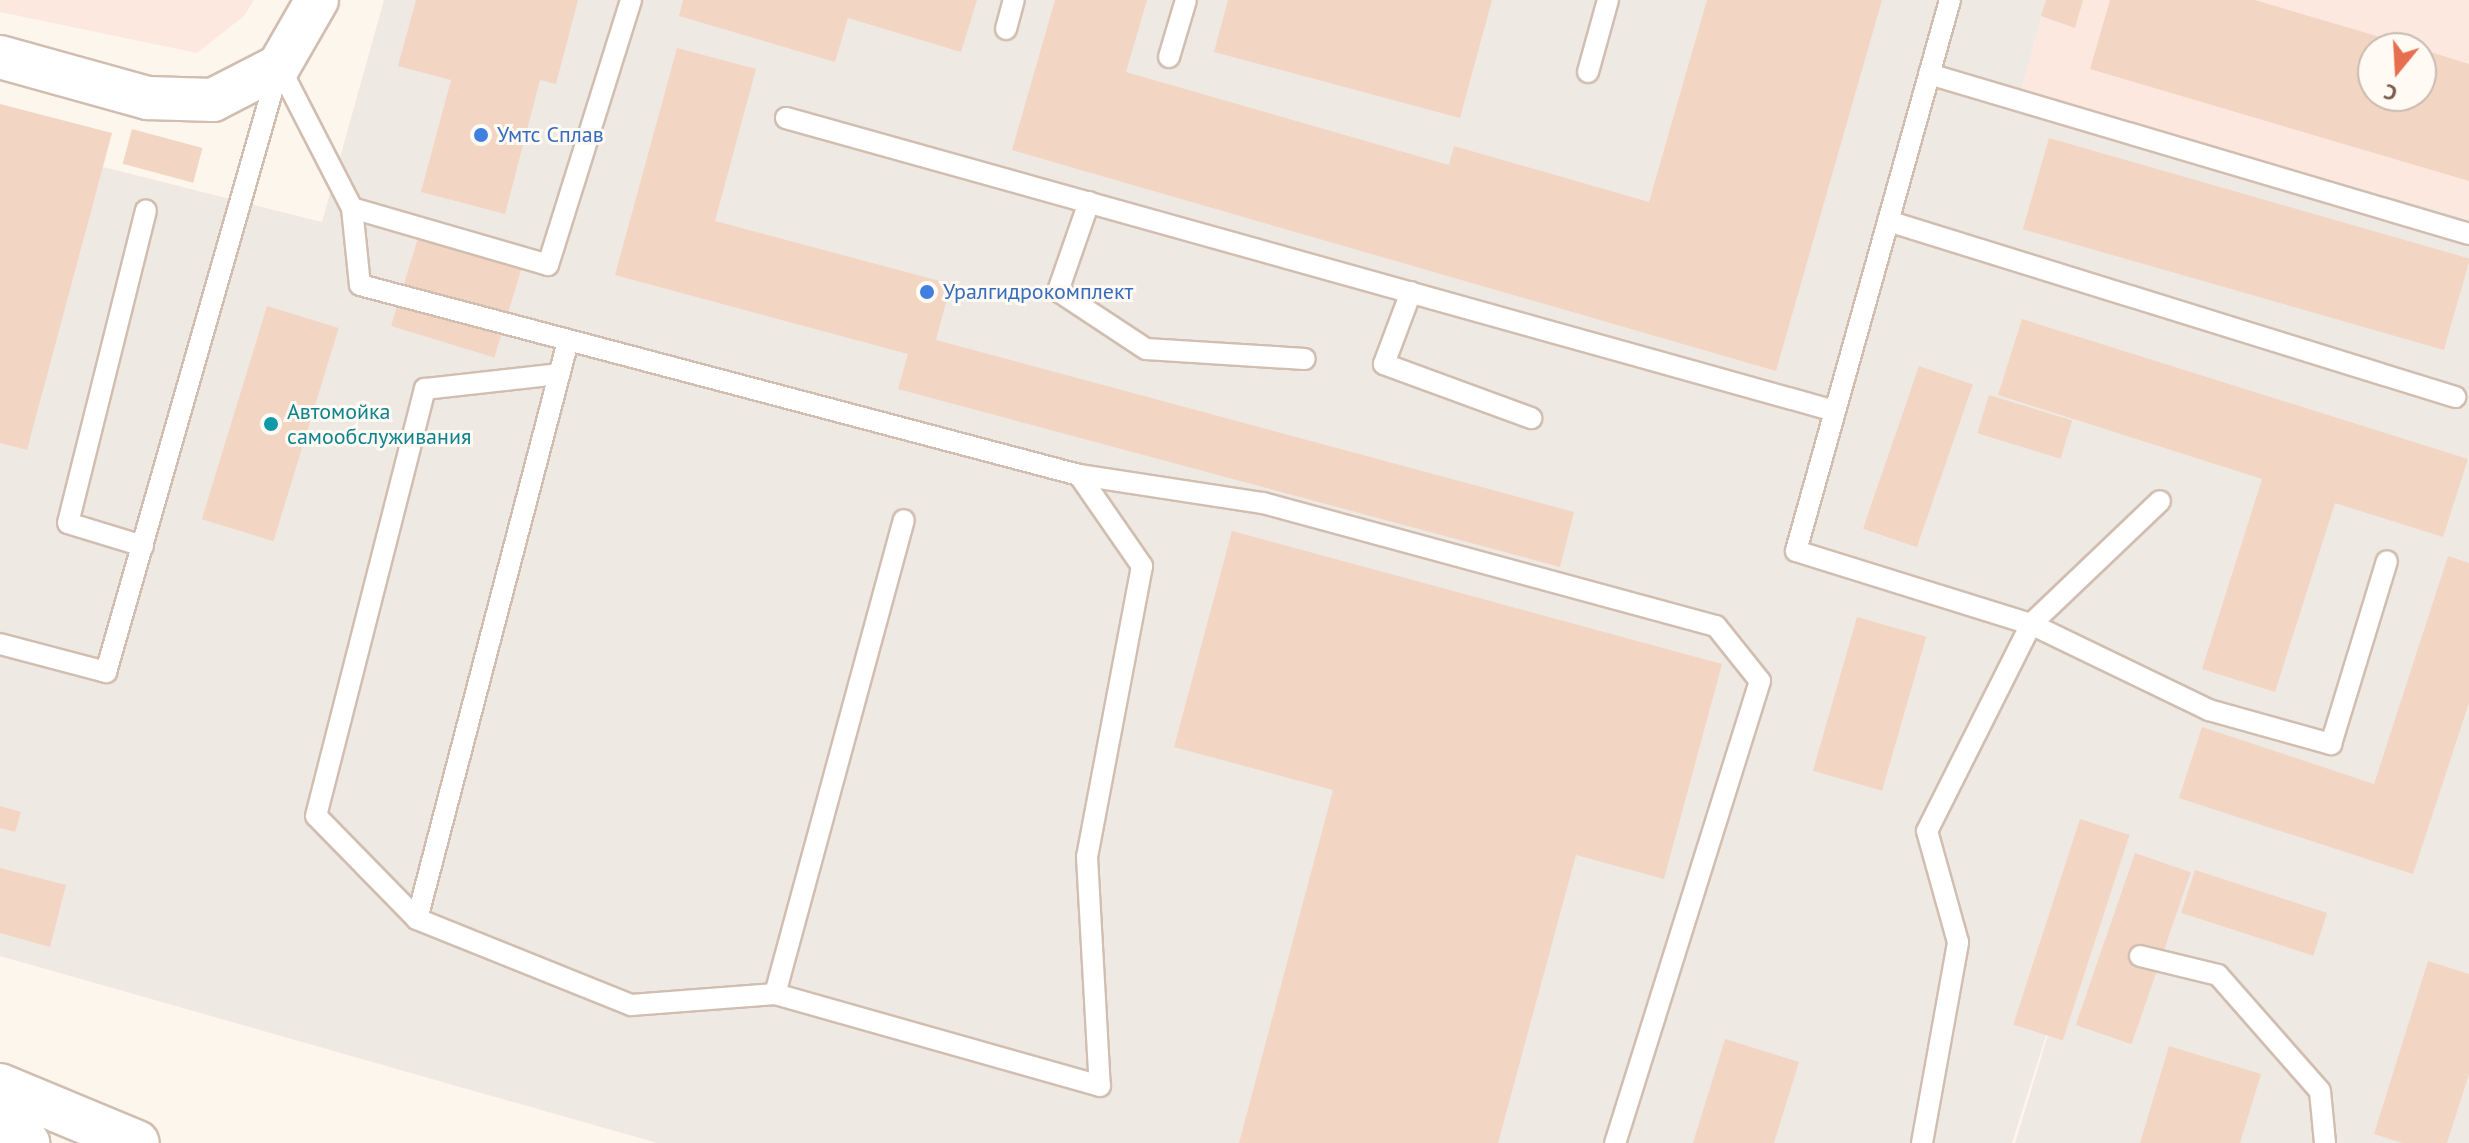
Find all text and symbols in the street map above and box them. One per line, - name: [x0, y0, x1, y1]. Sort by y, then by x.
- north arrow: [2357, 32, 2437, 112]
- text: С: [2380, 78, 2400, 108]
- place label: Умтс Сплав: [497, 122, 604, 148]
- marker: Умтс Сплав: [472, 126, 490, 144]
- place label: Уралгидрокомплект: [943, 279, 1133, 305]
- marker: Уралгидрокомплект: [918, 283, 936, 301]
- place label: Автомойка самообслуживания: [287, 398, 471, 450]
- marker: Автомойка самообслуживания: [262, 415, 280, 433]

